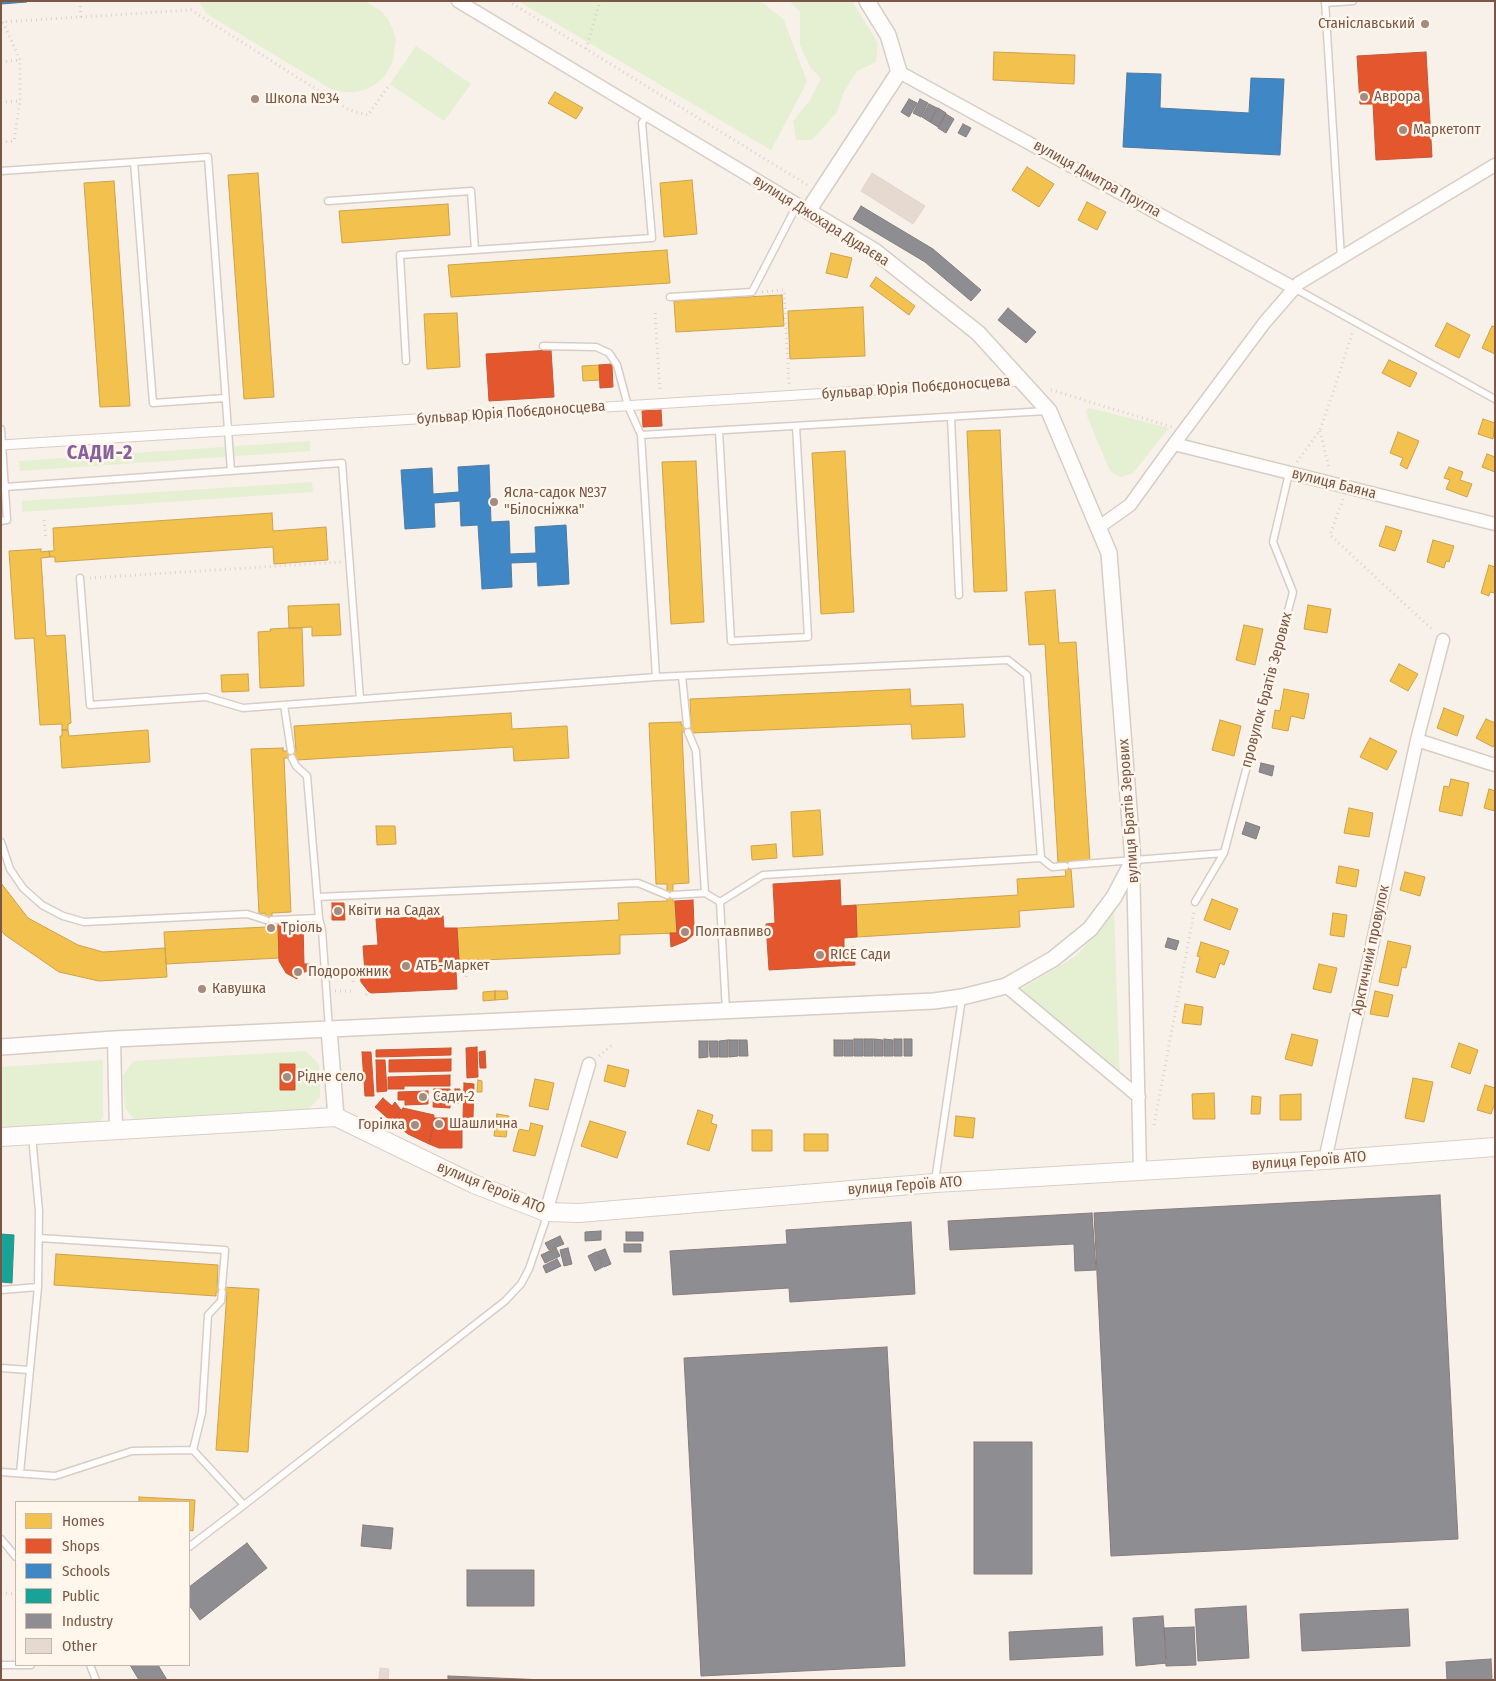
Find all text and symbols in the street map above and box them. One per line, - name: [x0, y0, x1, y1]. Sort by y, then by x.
- place label: Станіславський: [1318, 15, 1415, 33]
- marker: Станіславський: [1419, 18, 1431, 30]
- place label: Аврора: [1374, 88, 1420, 106]
- place label: Школа №34: [265, 90, 340, 108]
- marker: Аврора: [1358, 91, 1370, 103]
- marker: Школа №34: [249, 93, 261, 105]
- place label: Маркетопт: [1413, 121, 1481, 139]
- marker: Маркетопт: [1397, 124, 1409, 136]
- street label: вулиця Дмитра Пругла: [1030, 137, 1164, 221]
- street label: вулиця Джохара Дудаєва: [749, 172, 893, 270]
- street label: бульвар Юрія Побєдоносцева: [821, 372, 1011, 404]
- street label: бульвар Юрія Побєдоносцева: [416, 397, 606, 429]
- district label: САДИ-2: [66, 441, 134, 465]
- street label: вулиця Баяна: [1290, 465, 1378, 503]
- place label: Ясла-садок №37 "Білосніжка": [504, 484, 607, 519]
- marker: Ясла-садок №37 "Білосніжка": [488, 496, 500, 508]
- street label: провулок Братів Зерових: [1238, 610, 1296, 770]
- street label: вулиця Братів Зерових: [1115, 738, 1143, 884]
- street label: Арктичний провулок: [1348, 883, 1394, 1017]
- place label: Квіти на Садах: [348, 902, 440, 920]
- marker: Квіти на Садах: [332, 905, 344, 917]
- place label: Тріоль: [281, 919, 322, 937]
- marker: Тріоль: [265, 922, 277, 934]
- place label: Полтавпиво: [695, 923, 771, 941]
- marker: Полтавпиво: [679, 926, 691, 938]
- place label: RICE Сади: [830, 946, 891, 964]
- marker: RICE Сади: [814, 949, 826, 961]
- place label: АТБ-Маркет: [416, 957, 490, 975]
- marker: АТБ-Маркет: [400, 960, 412, 972]
- place label: Подорожник: [308, 963, 389, 981]
- marker: Подорожник: [292, 966, 304, 978]
- place label: Кавушка: [212, 980, 266, 998]
- marker: Кавушка: [196, 983, 208, 995]
- place label: Рідне село: [297, 1068, 364, 1086]
- marker: Рідне село: [281, 1071, 293, 1083]
- place label: Сади-2: [433, 1088, 475, 1106]
- marker: Сади-2: [417, 1091, 429, 1103]
- place label: Шашлична: [449, 1115, 518, 1133]
- place label: Горілка: [358, 1116, 405, 1134]
- marker: Шашлична: [433, 1118, 445, 1130]
- marker: Горілка: [409, 1119, 421, 1131]
- street label: вулиця Героїв АТО: [1251, 1148, 1367, 1174]
- street label: вулиця Героїв АТО: [434, 1158, 548, 1218]
- street label: вулиця Героїв АТО: [847, 1173, 963, 1199]
- legend: [15, 1501, 190, 1666]
- text: Homes: [62, 1512, 104, 1530]
- text: Shops: [62, 1537, 100, 1555]
- text: Schools: [62, 1562, 110, 1580]
- text: Public: [62, 1587, 99, 1605]
- text: Industry: [62, 1612, 113, 1630]
- text: Other: [62, 1637, 97, 1655]

